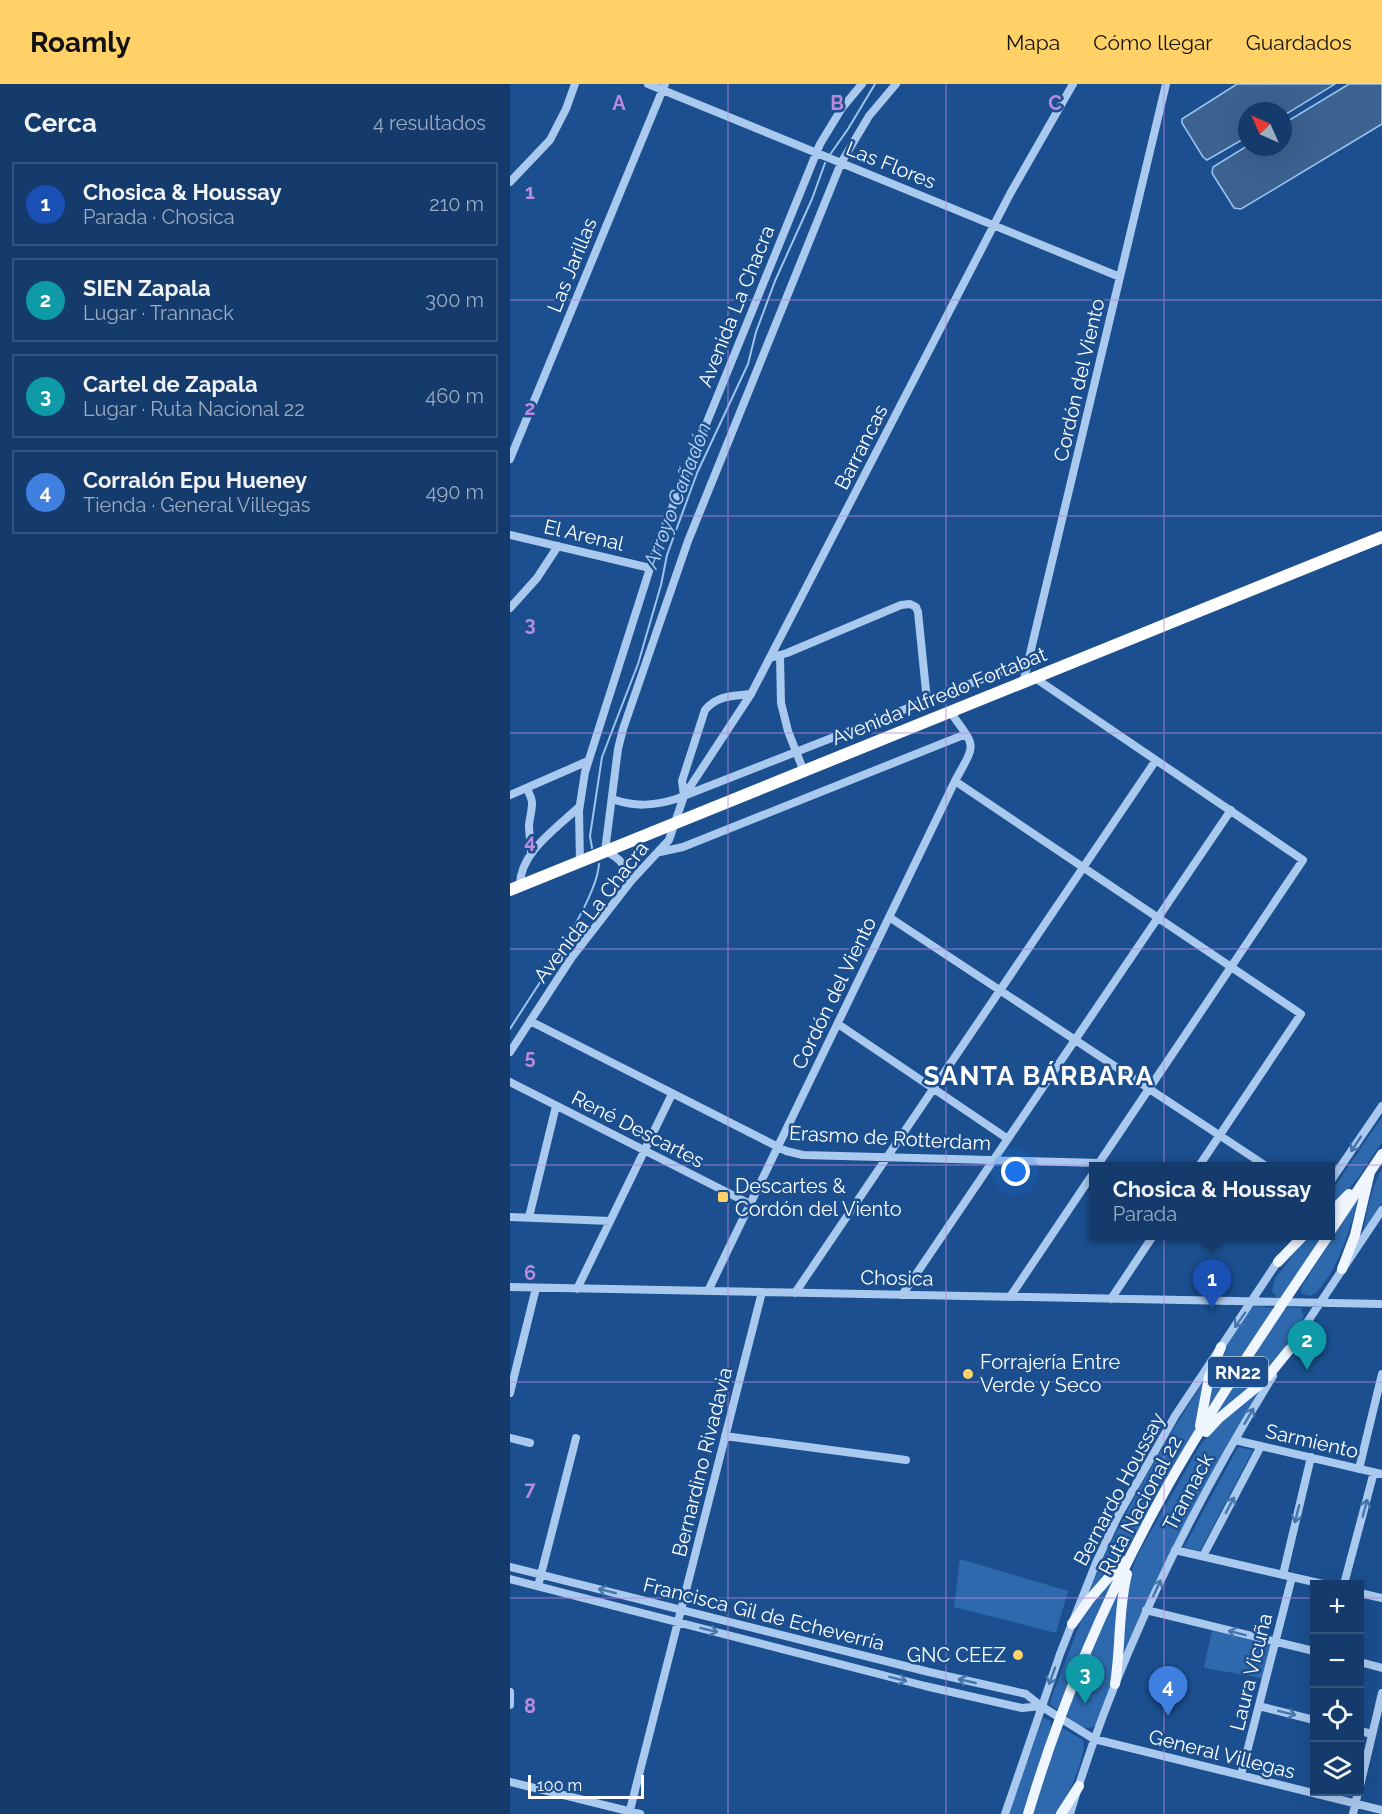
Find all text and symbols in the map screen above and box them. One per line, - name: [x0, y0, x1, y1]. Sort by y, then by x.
- text: Roamly: [30, 26, 131, 59]
- text: Mapa: [1006, 30, 1060, 55]
- text: Cómo llegar: [1093, 30, 1213, 55]
- text: Guardados: [1246, 30, 1352, 55]
- text: A: [612, 91, 626, 115]
- text: B: [830, 91, 844, 115]
- text: C: [1048, 91, 1062, 115]
- north arrow: [1238, 102, 1292, 156]
- text: Cerca: [24, 108, 97, 138]
- text: 4 resultados: [373, 111, 486, 135]
- street label: Las Flores: [843, 136, 939, 194]
- text: Chosica & Houssay: [83, 179, 282, 205]
- text: 1: [525, 180, 535, 204]
- text: 1: [41, 192, 50, 216]
- text: 210 m: [429, 192, 484, 216]
- text: Parada · Chosica: [83, 205, 235, 229]
- street label: Las Jarillas: [542, 214, 602, 316]
- street label: Avenida La Chacra: [693, 222, 779, 390]
- text: SIEN Zapala: [83, 275, 211, 301]
- text: 2: [40, 288, 51, 312]
- text: 300 m: [425, 288, 484, 312]
- street label: Cordón del Viento: [1049, 296, 1109, 464]
- text: Lugar · Trannack: [83, 301, 234, 325]
- text: Cartel de Zapala: [83, 371, 258, 397]
- text: 3: [40, 384, 51, 408]
- text: 460 m: [425, 384, 484, 408]
- text: 2: [524, 396, 536, 420]
- text: Lugar · Ruta Nacional 22: [83, 397, 305, 421]
- street label: Barrancas: [829, 400, 893, 494]
- water label: Arroyo Cañadón: [637, 419, 716, 572]
- text: Corralón Epu Hueney: [83, 467, 307, 493]
- text: 4: [40, 480, 51, 504]
- text: 490 m: [426, 480, 484, 504]
- text: Tienda · General Villegas: [83, 493, 310, 517]
- street label: El Arenal: [542, 514, 627, 556]
- text: 3: [524, 612, 536, 636]
- street label: Avenida Alfredo Fortabat: [828, 642, 1050, 750]
- text: 4: [524, 829, 536, 853]
- street label: Avenida La Chacra: [529, 837, 653, 987]
- street label: Cordón del Viento: [787, 913, 881, 1073]
- text: 5: [524, 1045, 536, 1069]
- district label: SANTA BÁRBARA: [923, 1061, 1155, 1091]
- street label: René Descartes: [568, 1085, 708, 1173]
- street label: Erasmo de Rotterdam: [788, 1121, 992, 1155]
- one-way arrow: [1350, 1136, 1362, 1152]
- your location: [1001, 1157, 1030, 1186]
- popup: [1089, 1162, 1335, 1240]
- place label: Descartes & Cordón del Viento: [735, 1174, 902, 1221]
- text: Chosica & Houssay: [1113, 1176, 1311, 1202]
- marker: Descartes & Cordón del Viento: [716, 1190, 730, 1204]
- text: Parada: [1113, 1202, 1177, 1226]
- pin: 1: [1192, 1260, 1232, 1309]
- text: 6: [524, 1261, 536, 1285]
- street label: Chosica: [860, 1265, 934, 1291]
- one-way arrow: [1234, 1311, 1246, 1327]
- pin: 2: [1288, 1320, 1326, 1370]
- place label: Forrajería Entre Verde y Seco: [980, 1350, 1121, 1397]
- road number: RN22: [1208, 1357, 1268, 1387]
- street label: Bernardino Rivadavia: [667, 1365, 737, 1559]
- marker: Forrajería Entre Verde y Seco: [961, 1367, 975, 1381]
- street label: Bernardo Houssay: [1069, 1408, 1170, 1570]
- one-way arrow: [1243, 1408, 1255, 1425]
- street label: Sarmiento: [1263, 1419, 1361, 1463]
- street label: Ruta Nacional 22: [1093, 1431, 1187, 1579]
- street label: Trannack: [1158, 1449, 1219, 1535]
- text: 7: [524, 1477, 536, 1501]
- one-way arrow: [1225, 1496, 1236, 1514]
- one-way arrow: [1359, 1499, 1371, 1518]
- one-way arrow: [1291, 1504, 1303, 1523]
- street label: Francisca Gil de Echeverría: [641, 1572, 887, 1656]
- one-way arrow: [1151, 1580, 1163, 1598]
- map controls: [1310, 1580, 1364, 1796]
- button: +: [1310, 1580, 1364, 1634]
- one-way arrow: [598, 1585, 617, 1597]
- street label: Laura Vicuña: [1225, 1611, 1277, 1733]
- one-way arrow: [699, 1625, 718, 1637]
- one-way arrow: [1228, 1626, 1247, 1638]
- button: −: [1310, 1634, 1364, 1688]
- place label: GNC CEEZ: [907, 1643, 1006, 1667]
- marker: GNC CEEZ: [1011, 1648, 1025, 1662]
- pin: 3: [1066, 1654, 1104, 1704]
- pin: 4: [1148, 1666, 1188, 1716]
- one-way arrow: [1045, 1667, 1056, 1685]
- one-way arrow: [888, 1673, 907, 1685]
- one-way arrow: [958, 1675, 978, 1686]
- button: locate: [1310, 1688, 1364, 1742]
- text: 8: [524, 1694, 536, 1718]
- one-way arrow: [1277, 1708, 1296, 1720]
- street label: General Villegas: [1146, 1724, 1298, 1784]
- button: layers: [1310, 1742, 1364, 1796]
- scale bar: [528, 1772, 644, 1800]
- text: 100 m: [537, 1776, 582, 1795]

